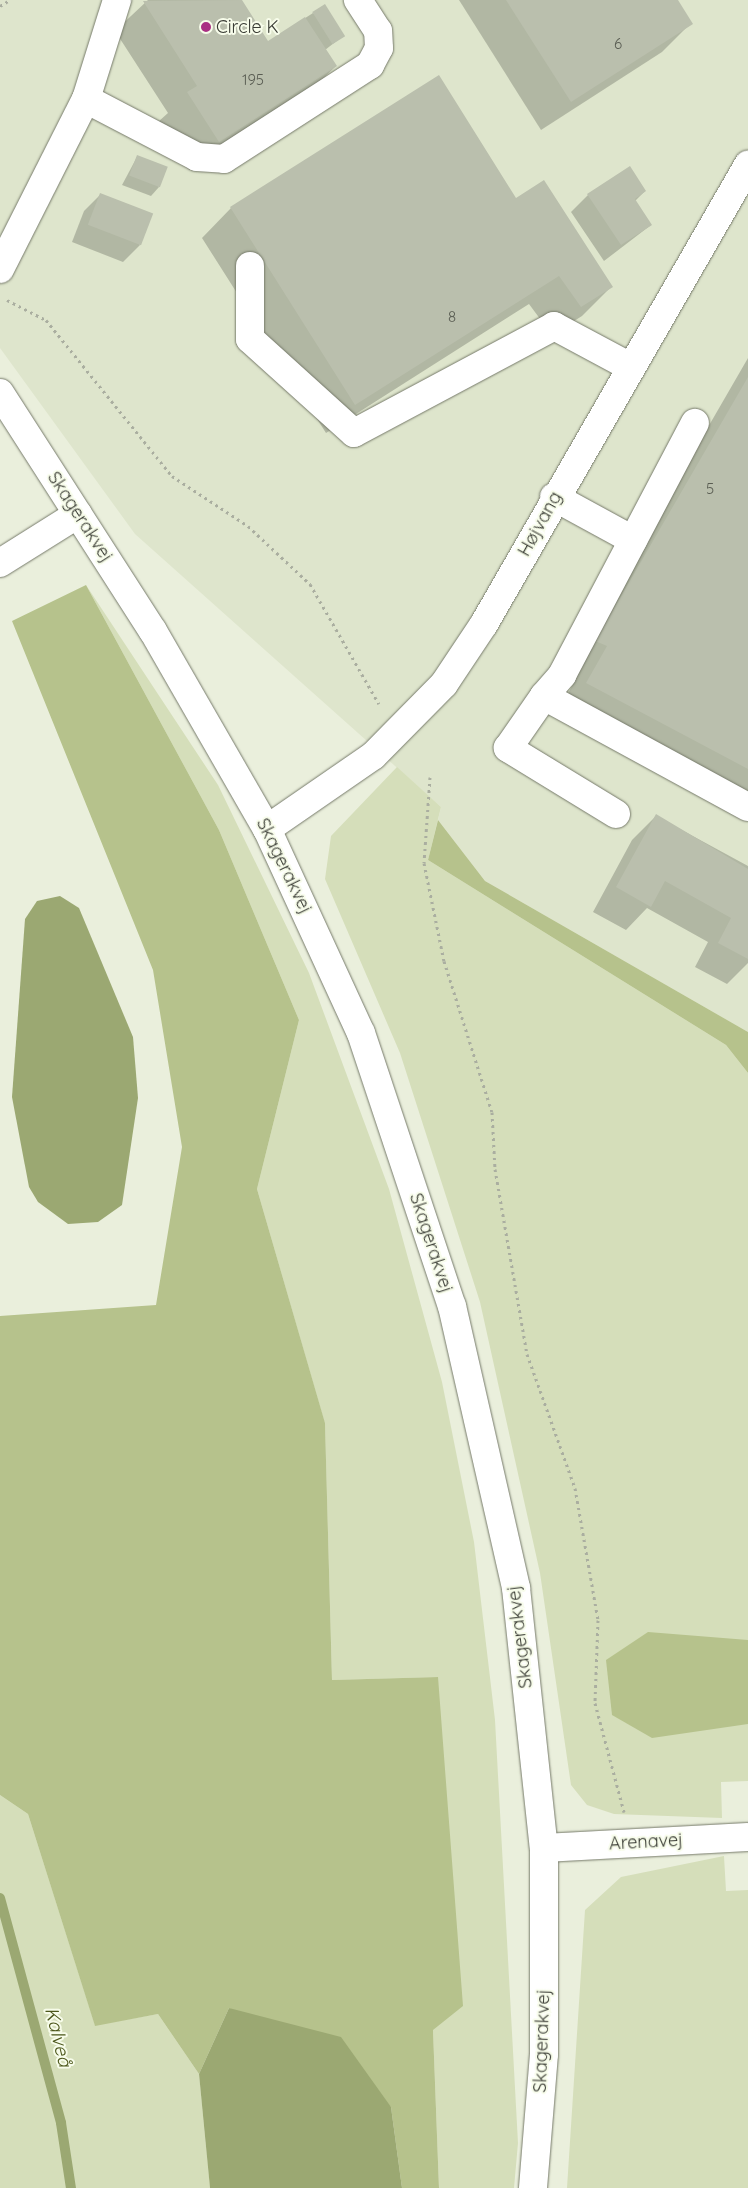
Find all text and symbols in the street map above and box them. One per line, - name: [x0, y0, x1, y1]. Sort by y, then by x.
- place label: Circle K: [216, 16, 279, 38]
- marker: Circle K: [200, 21, 212, 33]
- house number: 6: [614, 35, 622, 53]
- house number: 195: [242, 71, 264, 89]
- house number: 8: [448, 308, 456, 326]
- street label: Skagerakvej: [43, 468, 117, 566]
- house number: 5: [706, 480, 714, 498]
- street label: Højvang: [513, 488, 567, 560]
- street label: Skagerakvej: [252, 815, 316, 917]
- street label: Skagerakvej: [405, 1191, 457, 1295]
- street label: Skagerakvej: [503, 1584, 537, 1690]
- street label: Arenavej: [609, 1829, 683, 1855]
- street label: Skagerakvej: [529, 1989, 555, 2093]
- water label: Kalveå: [40, 2005, 76, 2069]

